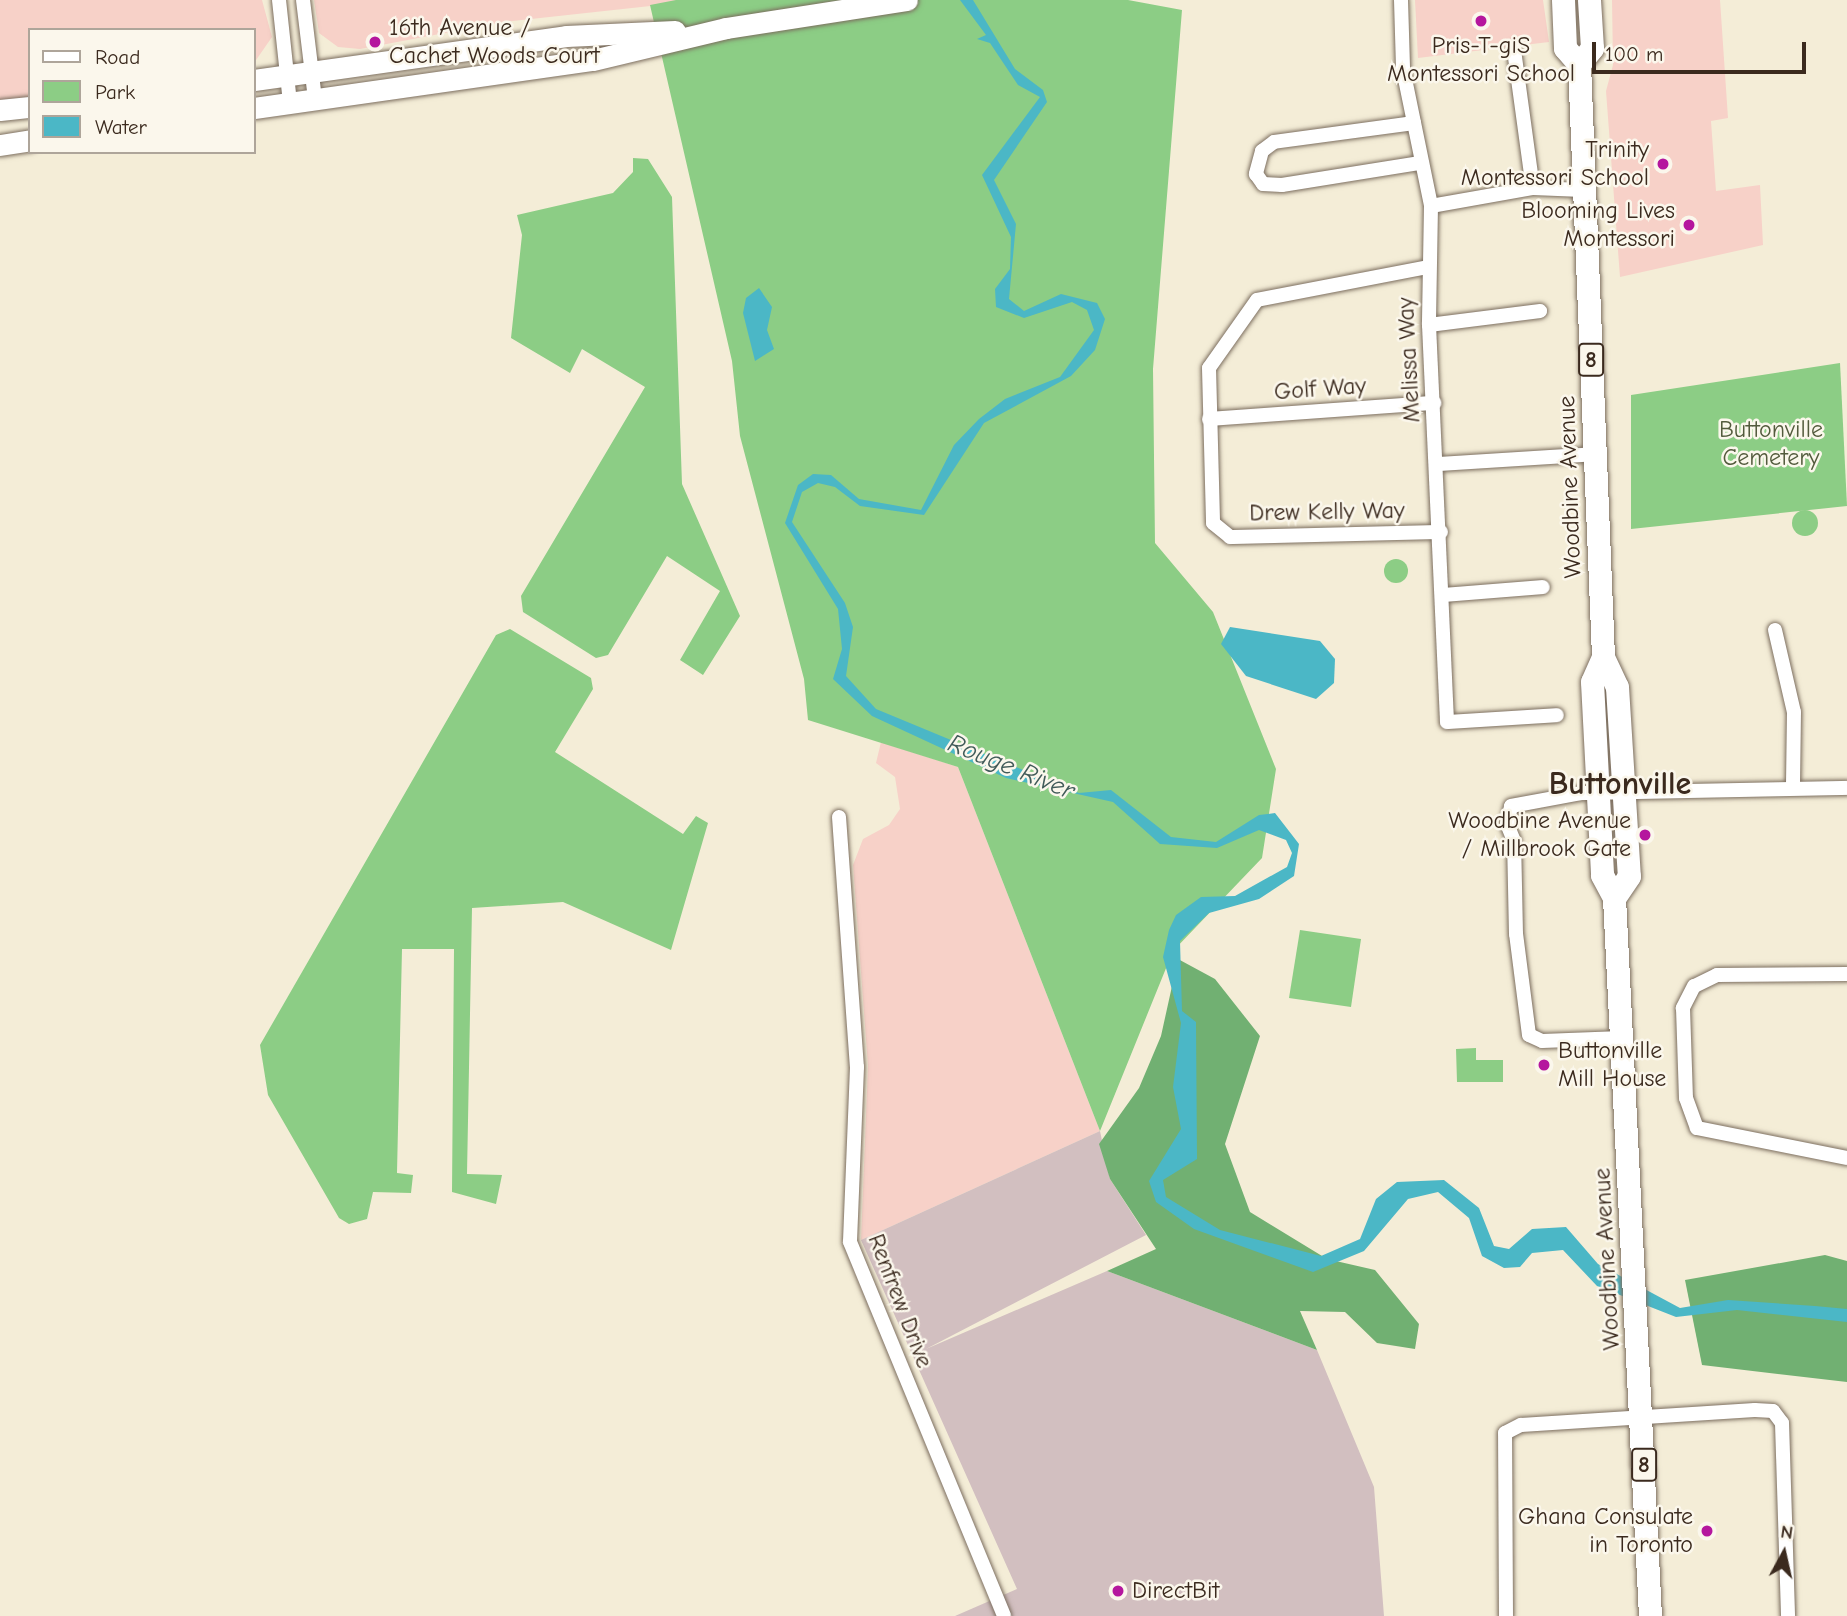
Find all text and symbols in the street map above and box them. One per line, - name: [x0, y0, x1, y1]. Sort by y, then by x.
- marker: Pris-T-giS Montessori School: [1473, 13, 1489, 29]
- place label: 16th Avenue / Cachet Woods Court: [389, 14, 600, 70]
- legend: [28, 28, 256, 154]
- scale bar: [1595, 28, 1808, 72]
- place label: Pris-T-giS Montessori School: [1387, 32, 1575, 88]
- marker: 16th Avenue / Cachet Woods Court: [367, 34, 383, 50]
- text: 100 m: [1605, 42, 1663, 66]
- text: Road: [95, 45, 140, 69]
- text: Park: [95, 80, 135, 104]
- text: Water: [95, 115, 147, 139]
- place label: Trinity Montessori School: [1461, 136, 1649, 192]
- marker: Trinity Montessori School: [1655, 156, 1671, 172]
- place label: Blooming Lives Montessori: [1521, 197, 1675, 253]
- marker: Blooming Lives Montessori: [1681, 217, 1697, 233]
- street label: Melissa Way: [1391, 297, 1427, 423]
- road number: 8: [1577, 340, 1605, 380]
- street label: Golf Way: [1273, 371, 1367, 407]
- street label: Woodbine Avenue: [1552, 395, 1588, 579]
- park label: Buttonville Cemetery: [1719, 416, 1823, 472]
- street label: Drew Kelly Way: [1249, 496, 1405, 528]
- water label: Rouge River: [943, 728, 1079, 808]
- district label: Buttonville: [1549, 765, 1691, 803]
- place label: Woodbine Avenue / Millbrook Gate: [1448, 807, 1631, 863]
- marker: Woodbine Avenue / Millbrook Gate: [1637, 827, 1653, 843]
- place label: Buttonville Mill House: [1558, 1037, 1666, 1093]
- marker: Buttonville Mill House: [1536, 1057, 1552, 1073]
- street label: Woodbine Avenue: [1588, 1167, 1626, 1351]
- street label: Renfrew Drive: [861, 1230, 939, 1372]
- road number: 8: [1630, 1446, 1658, 1484]
- place label: Ghana Consulate in Toronto: [1518, 1503, 1693, 1559]
- north arrow: [1749, 1518, 1819, 1588]
- text: N: [1779, 1520, 1795, 1544]
- marker: Ghana Consulate in Toronto: [1699, 1523, 1715, 1539]
- place label: DirectBit: [1132, 1577, 1219, 1605]
- marker: DirectBit: [1110, 1583, 1126, 1599]

